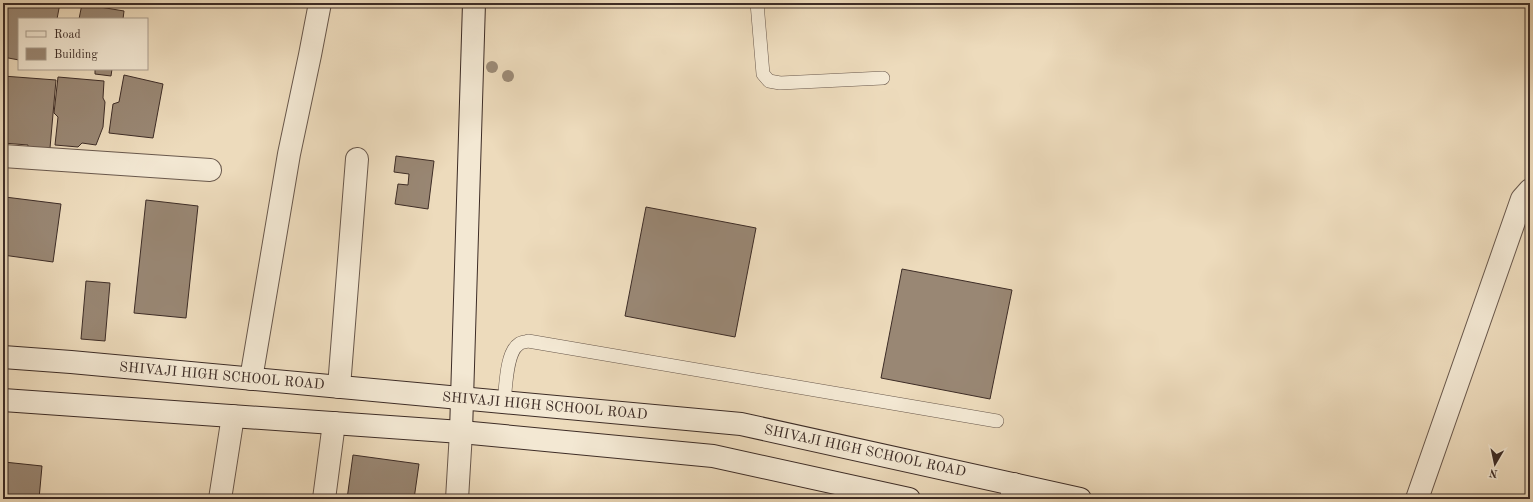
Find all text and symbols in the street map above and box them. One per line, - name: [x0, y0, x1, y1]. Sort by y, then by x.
- legend: [18, 18, 148, 70]
- text: Road: [54, 29, 81, 41]
- text: Building: [54, 49, 98, 61]
- street label: SHIVAJI HIGH SCHOOL ROAD: [119, 360, 325, 392]
- street label: SHIVAJI HIGH SCHOOL ROAD: [442, 390, 648, 422]
- street label: SHIVAJI HIGH SCHOOL ROAD: [763, 423, 967, 479]
- north arrow: [1475, 444, 1515, 484]
- text: N: [1488, 466, 1499, 478]

